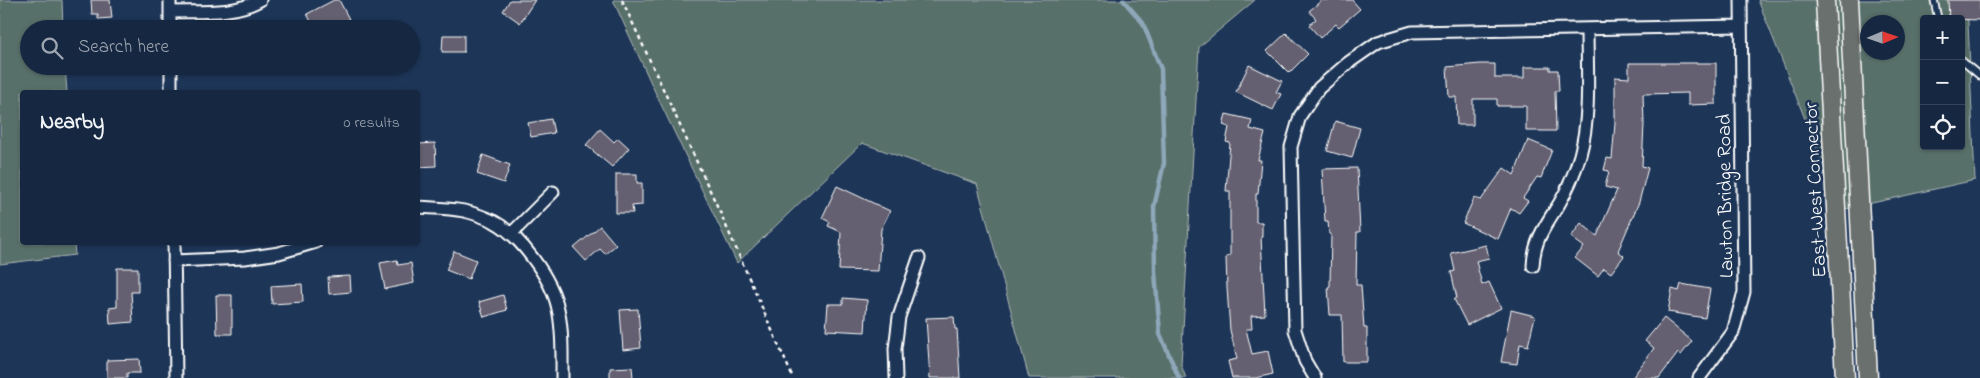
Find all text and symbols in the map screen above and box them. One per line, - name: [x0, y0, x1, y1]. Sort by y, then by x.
- north arrow: [1860, 15, 1905, 60]
- map controls: [1920, 15, 1965, 150]
- button: +: [1920, 15, 1965, 60]
- search box: [20, 20, 420, 75]
- icon: search: [38, 34, 66, 62]
- text: Search here: [78, 34, 169, 61]
- button: −: [1920, 60, 1965, 105]
- street label: East-West Connector: [1797, 100, 1836, 278]
- button: locate: [1920, 105, 1965, 150]
- text: Nearby: [40, 108, 104, 138]
- text: 0 results: [344, 111, 400, 135]
- street label: Lawton Bridge Road: [1711, 114, 1743, 278]

